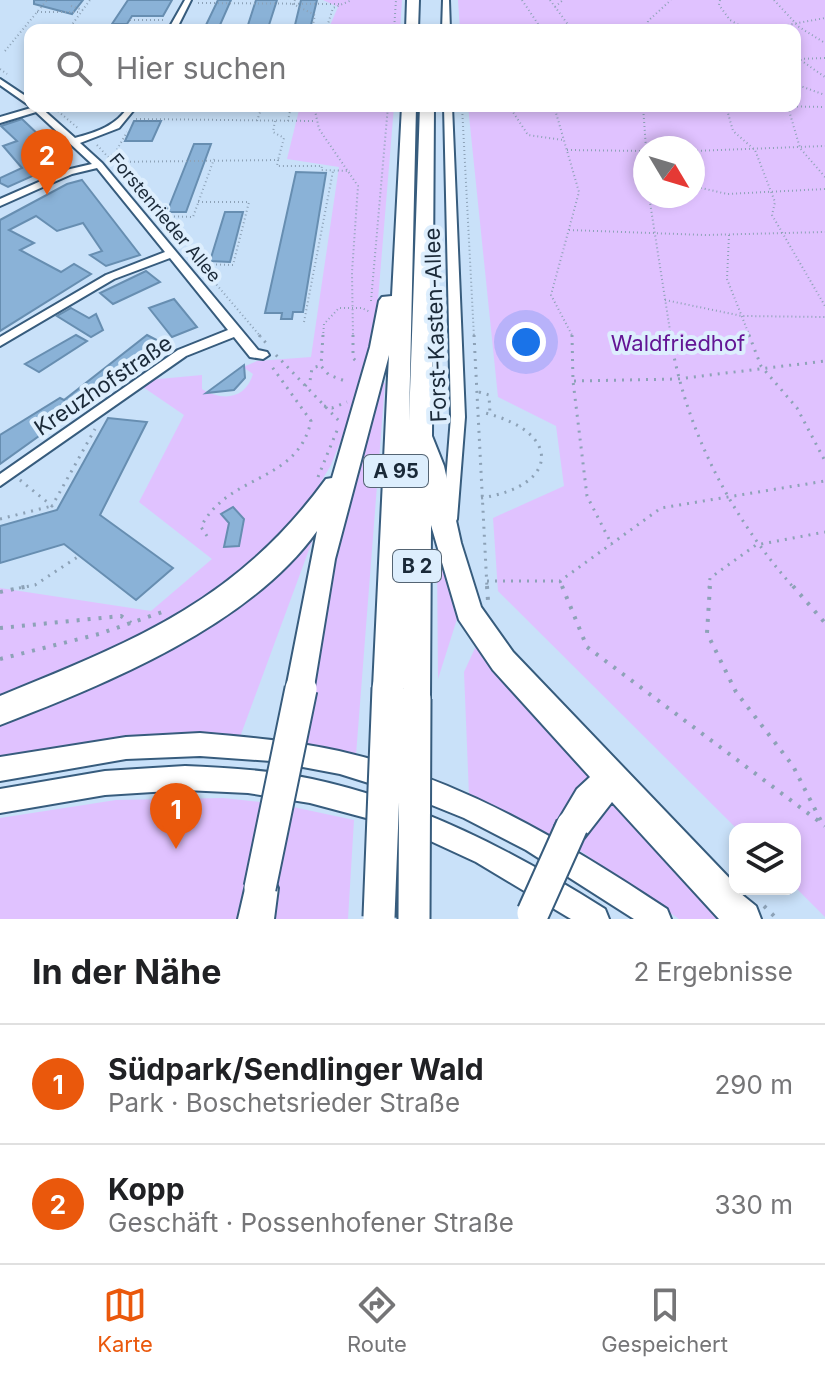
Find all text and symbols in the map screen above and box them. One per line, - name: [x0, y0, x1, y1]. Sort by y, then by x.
- search box: [24, 24, 801, 112]
- icon: search: [52, 46, 96, 90]
- text: Hier suchen: [116, 50, 286, 86]
- pin: 2: [21, 129, 73, 195]
- north arrow: [633, 136, 705, 208]
- street label: Forstenrieder Allee: [106, 149, 225, 286]
- street label: Forst-Kasten-Allee: [419, 227, 451, 423]
- your location: [506, 322, 546, 362]
- street label: Kreuzhofstraße: [29, 329, 177, 441]
- park label: Waldfriedhof: [611, 330, 745, 356]
- road number: A 95: [364, 455, 428, 487]
- road number: B 2: [393, 550, 441, 582]
- pin: 1: [150, 783, 202, 849]
- map controls: [729, 823, 801, 895]
- button: layers: [729, 823, 801, 895]
- text: In der Nähe: [32, 951, 221, 992]
- text: 2 Ergebnisse: [634, 956, 793, 987]
- text: Südpark/Sendlinger Wald: [108, 1051, 484, 1087]
- text: 1: [52, 1069, 64, 1100]
- text: 290 m: [715, 1069, 793, 1100]
- text: Park · Boschetsrieder Straße: [108, 1087, 460, 1118]
- text: Kopp: [108, 1171, 185, 1207]
- text: 2: [50, 1189, 66, 1220]
- text: 330 m: [714, 1189, 793, 1220]
- text: Geschäft · Possenhofener Straße: [108, 1207, 514, 1238]
- tab: Karte: [97, 1283, 153, 1357]
- tab: Route: [347, 1283, 407, 1357]
- tab: Gespeichert: [601, 1283, 728, 1357]

